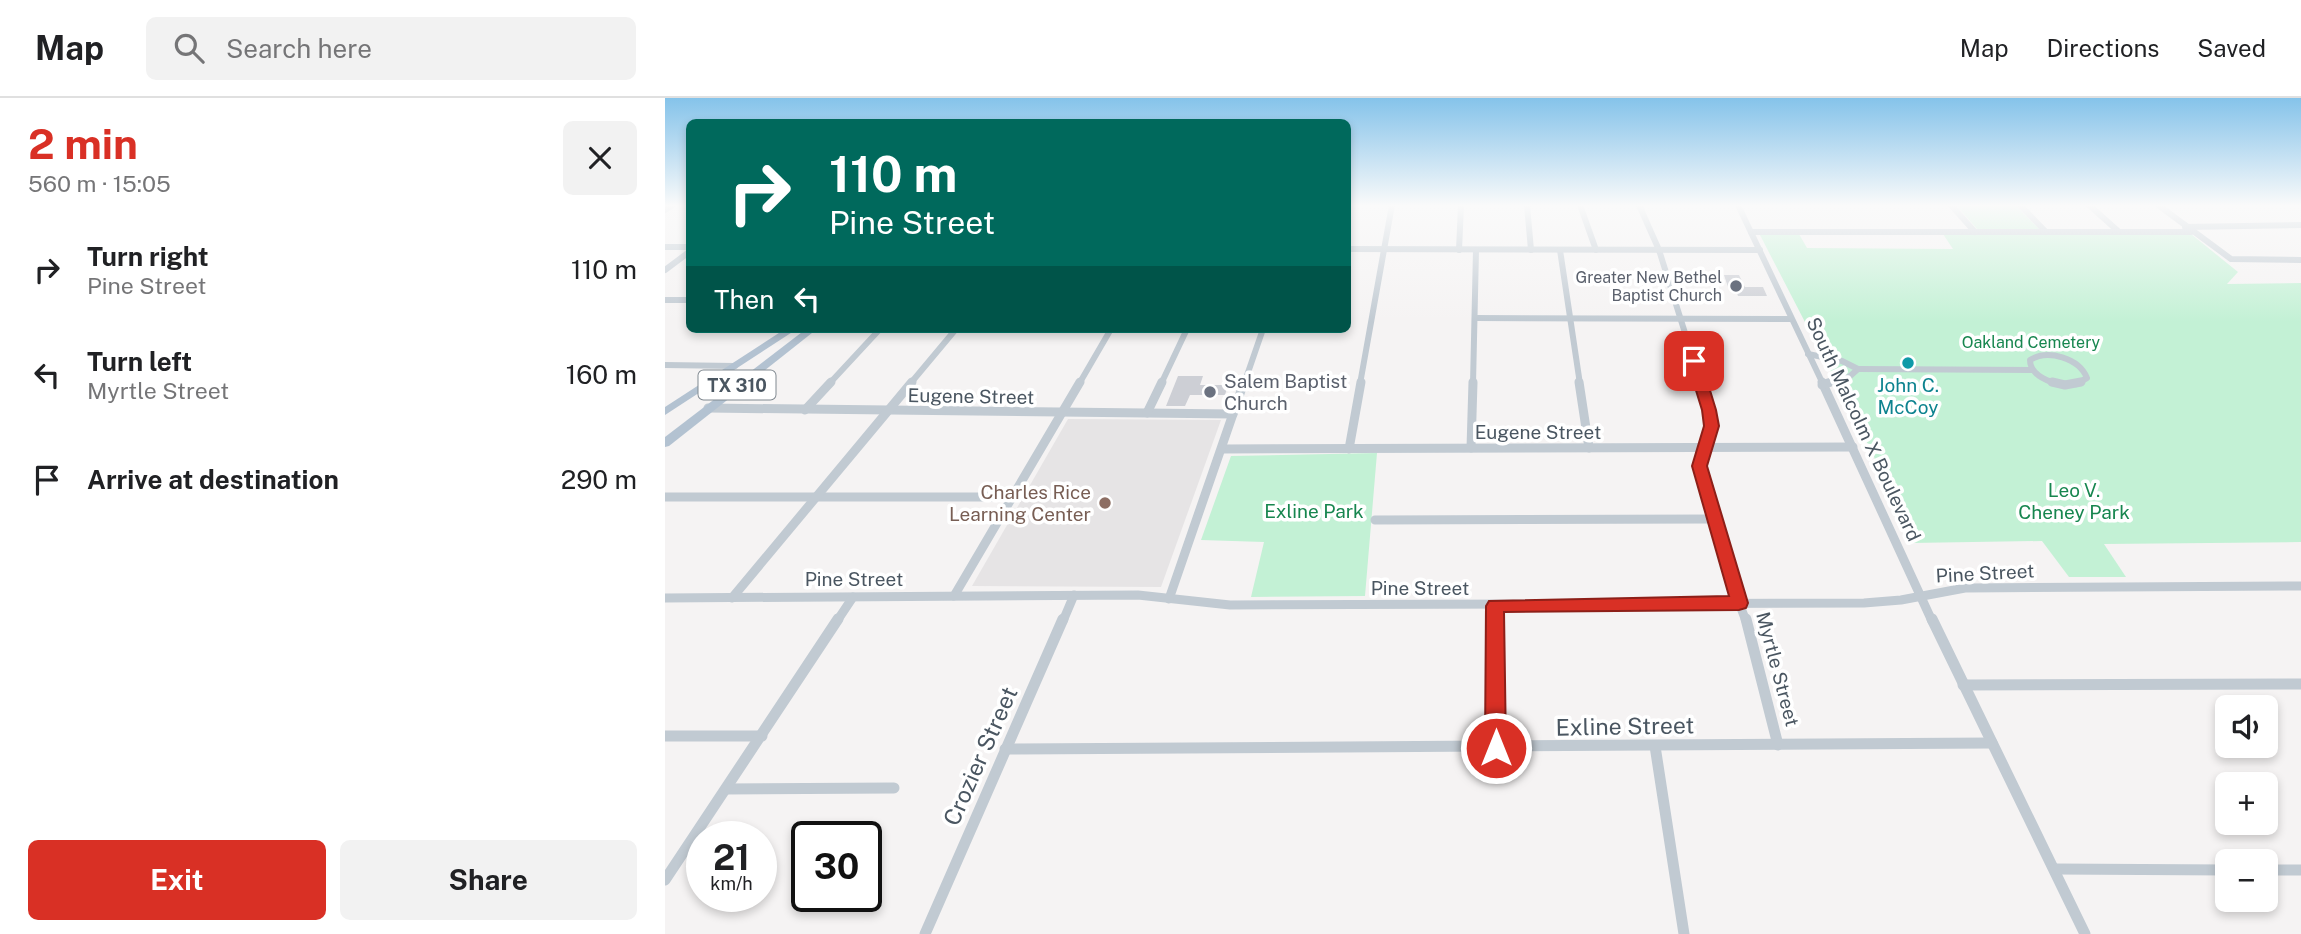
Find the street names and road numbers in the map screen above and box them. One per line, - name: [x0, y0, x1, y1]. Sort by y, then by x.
- street label: South Malcolm X Boulevard: [1802, 314, 1926, 544]
- road number: TX 310: [699, 370, 775, 400]
- street label: Eugene Street: [907, 384, 1035, 408]
- street label: Eugene Street: [1475, 421, 1601, 443]
- street label: Pine Street: [1935, 559, 2035, 587]
- street label: Pine Street: [805, 568, 903, 590]
- street label: Pine Street: [1371, 577, 1469, 599]
- street label: Myrtle Street: [1752, 609, 1804, 729]
- street label: Crozier Street: [937, 682, 1023, 830]
- street label: Exline Street: [1555, 711, 1695, 741]

